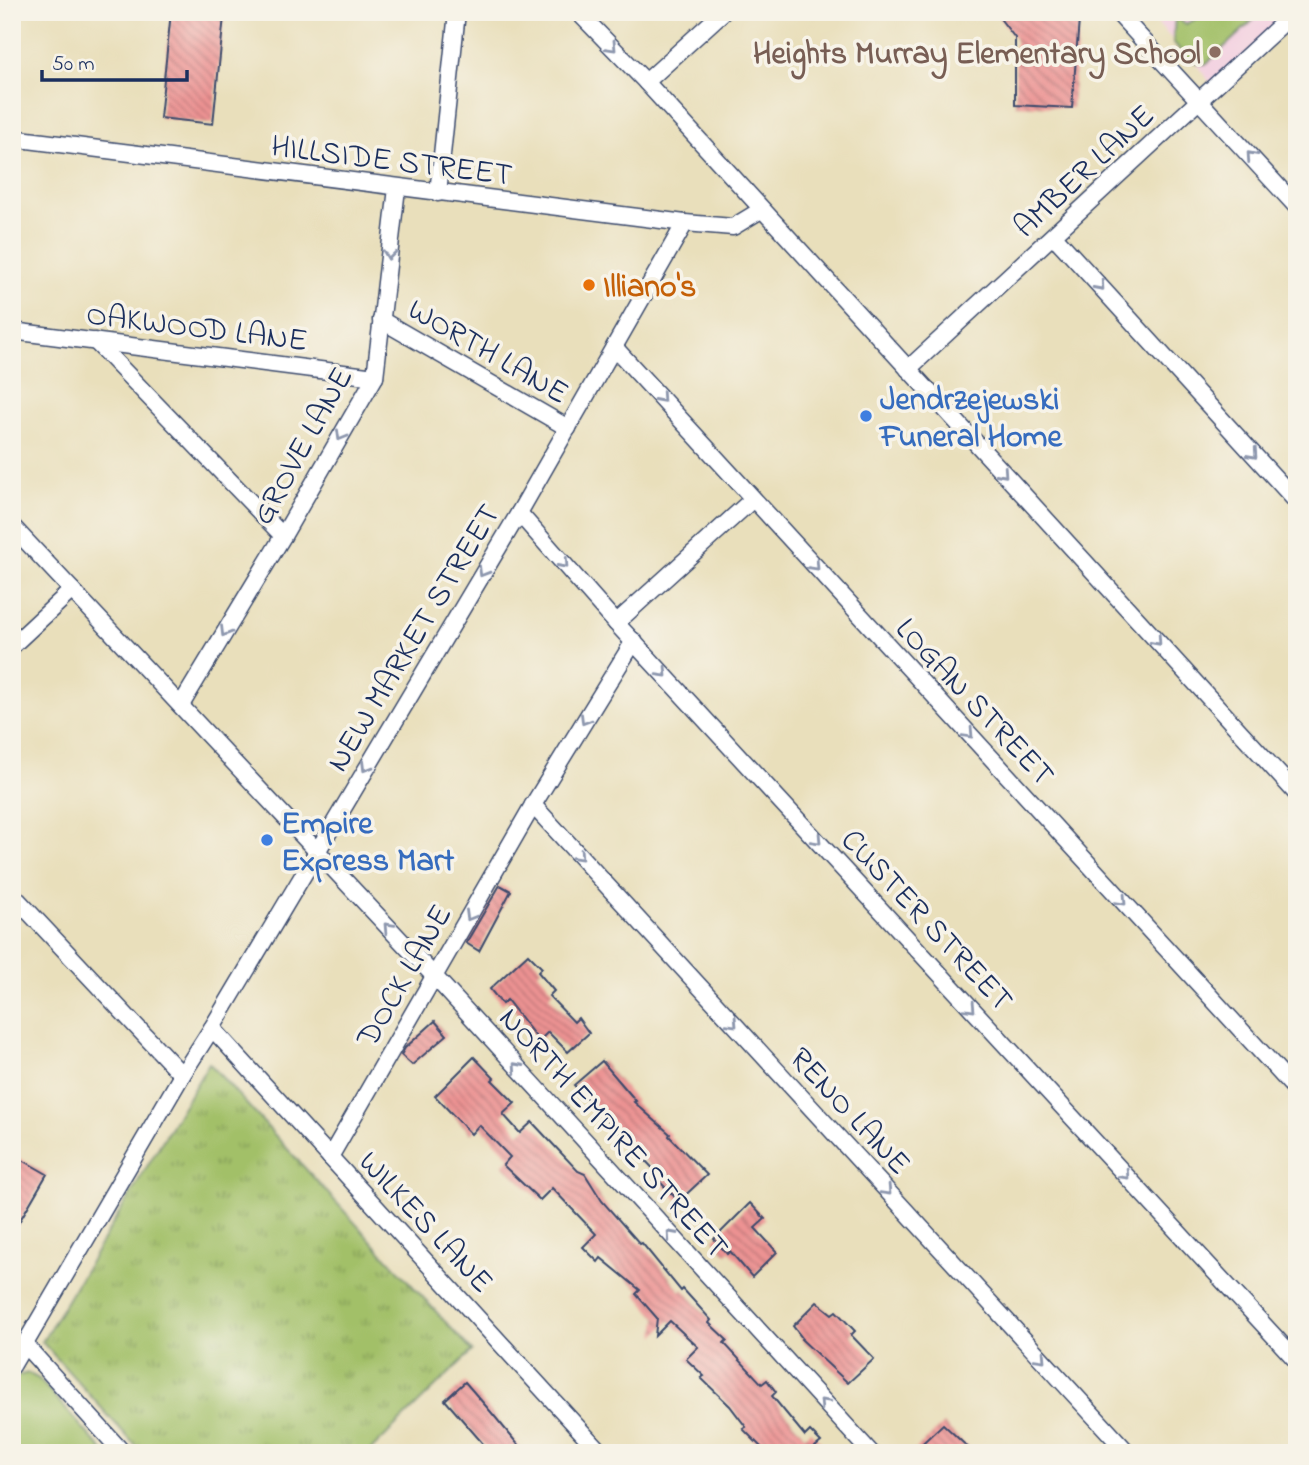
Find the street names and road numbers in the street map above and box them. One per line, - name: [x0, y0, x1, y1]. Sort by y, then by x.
- street label: AMBER LANE: [1004, 95, 1167, 251]
- street label: HILLSIDE STREET: [268, 124, 515, 201]
- street label: WORTH LANE: [398, 288, 577, 418]
- street label: OAKWOOD LANE: [83, 293, 310, 366]
- street label: GROVE LANE: [241, 359, 367, 534]
- street label: NEW MARKET STREET: [316, 496, 514, 782]
- street label: LOGAN STREET: [883, 608, 1064, 798]
- street label: CUSTER STREET: [828, 819, 1023, 1024]
- street label: DOCK LANE: [346, 897, 466, 1058]
- street label: NORTH EMPIRE STREET: [486, 998, 739, 1271]
- street label: RENO LANE: [777, 1038, 920, 1187]
- street label: WILKES LANE: [346, 1141, 503, 1305]

